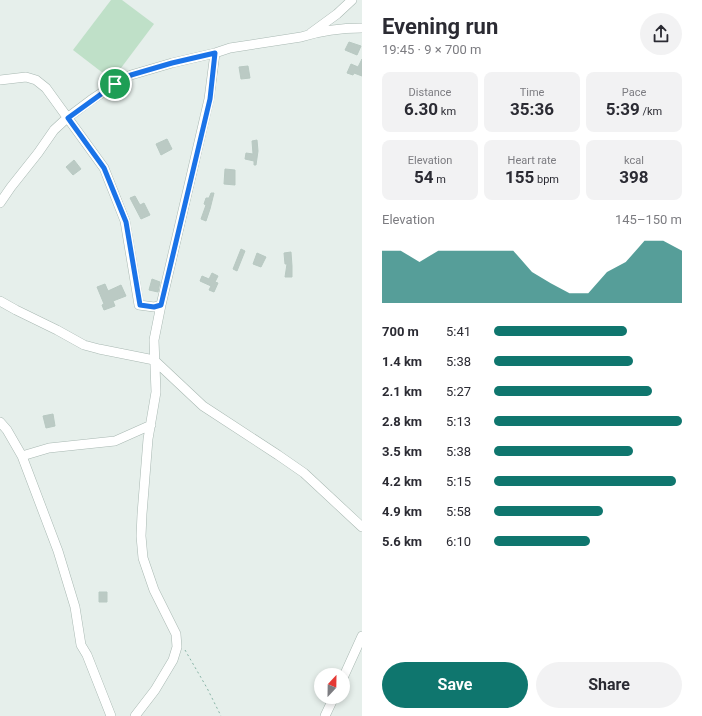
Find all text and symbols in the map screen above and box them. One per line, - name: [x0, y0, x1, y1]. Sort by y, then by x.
- button: share: [640, 13, 682, 55]
- text: Evening run: [382, 14, 498, 39]
- text: 19:45 · 9 × 700 m: [382, 42, 481, 57]
- pin: [98, 67, 132, 101]
- icon: arrive: [104, 73, 126, 95]
- text: Distance: [409, 86, 451, 99]
- text: Time: [520, 86, 544, 99]
- text: Pace: [622, 86, 646, 99]
- text: 6.30: [404, 99, 438, 119]
- text: 35:36: [510, 99, 554, 119]
- text: 5:39: [606, 99, 640, 119]
- text: km: [438, 105, 456, 118]
- text: /km: [640, 105, 662, 118]
- text: Elevation: [408, 154, 452, 167]
- text: Heart rate: [508, 154, 556, 167]
- text: kcal: [624, 154, 644, 167]
- text: 54: [414, 167, 434, 187]
- text: 155: [505, 167, 534, 187]
- text: 398: [619, 167, 649, 187]
- text: m: [434, 173, 446, 186]
- text: bpm: [534, 173, 559, 186]
- text: Elevation: [382, 212, 435, 227]
- text: 145–150 m: [615, 212, 682, 227]
- text: 700 m: [382, 324, 419, 339]
- text: 5:41: [446, 324, 471, 339]
- text: 1.4 km: [382, 354, 422, 369]
- text: 5:38: [446, 354, 471, 369]
- text: 2.1 km: [382, 384, 422, 399]
- text: 5:27: [446, 384, 471, 399]
- text: 2.8 km: [382, 414, 422, 429]
- text: 5:13: [446, 414, 471, 429]
- text: 3.5 km: [382, 444, 422, 459]
- text: 5:38: [446, 444, 471, 459]
- text: 4.2 km: [382, 474, 422, 489]
- text: 5:15: [446, 474, 471, 489]
- text: 4.9 km: [382, 504, 422, 519]
- text: 5:58: [446, 504, 471, 519]
- text: 5.6 km: [382, 534, 422, 549]
- text: 6:10: [446, 534, 471, 549]
- button: Save: [382, 662, 528, 708]
- button: Share: [536, 662, 682, 708]
- north arrow: [314, 668, 350, 704]
- map controls: [314, 668, 350, 704]

